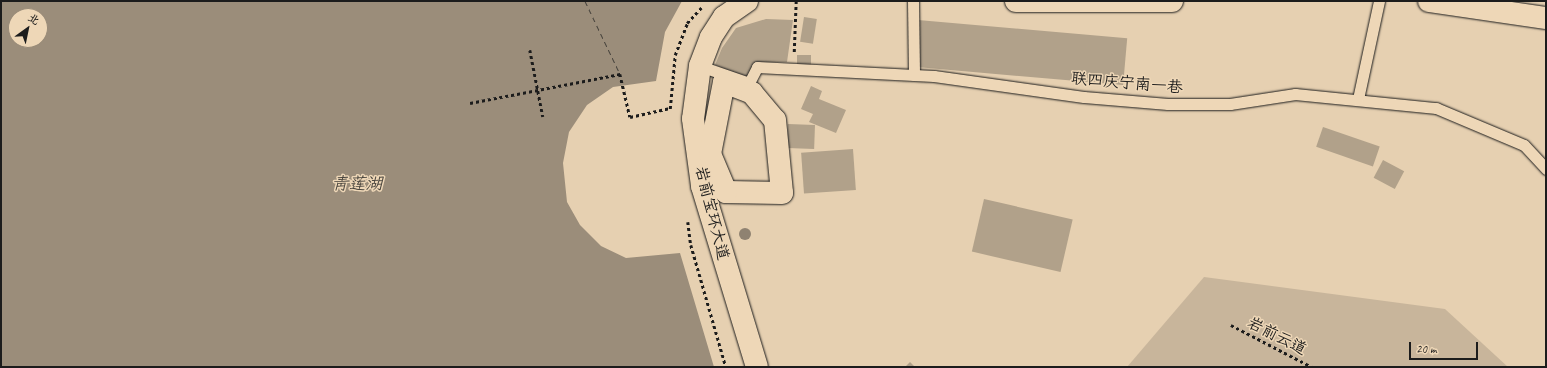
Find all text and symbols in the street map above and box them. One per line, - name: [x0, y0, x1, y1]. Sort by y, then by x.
- north arrow: [8, 8, 48, 48]
- text: 北: [26, 10, 42, 28]
- street label: 联四庆宁南一巷: [1070, 69, 1184, 97]
- street label: 岩前宝环大道: [691, 164, 733, 262]
- water label: 青莲湖: [332, 174, 382, 194]
- street label: 岩前云道: [1244, 313, 1310, 359]
- scale bar: [1411, 334, 1480, 360]
- text: 20 m: [1416, 341, 1436, 357]

